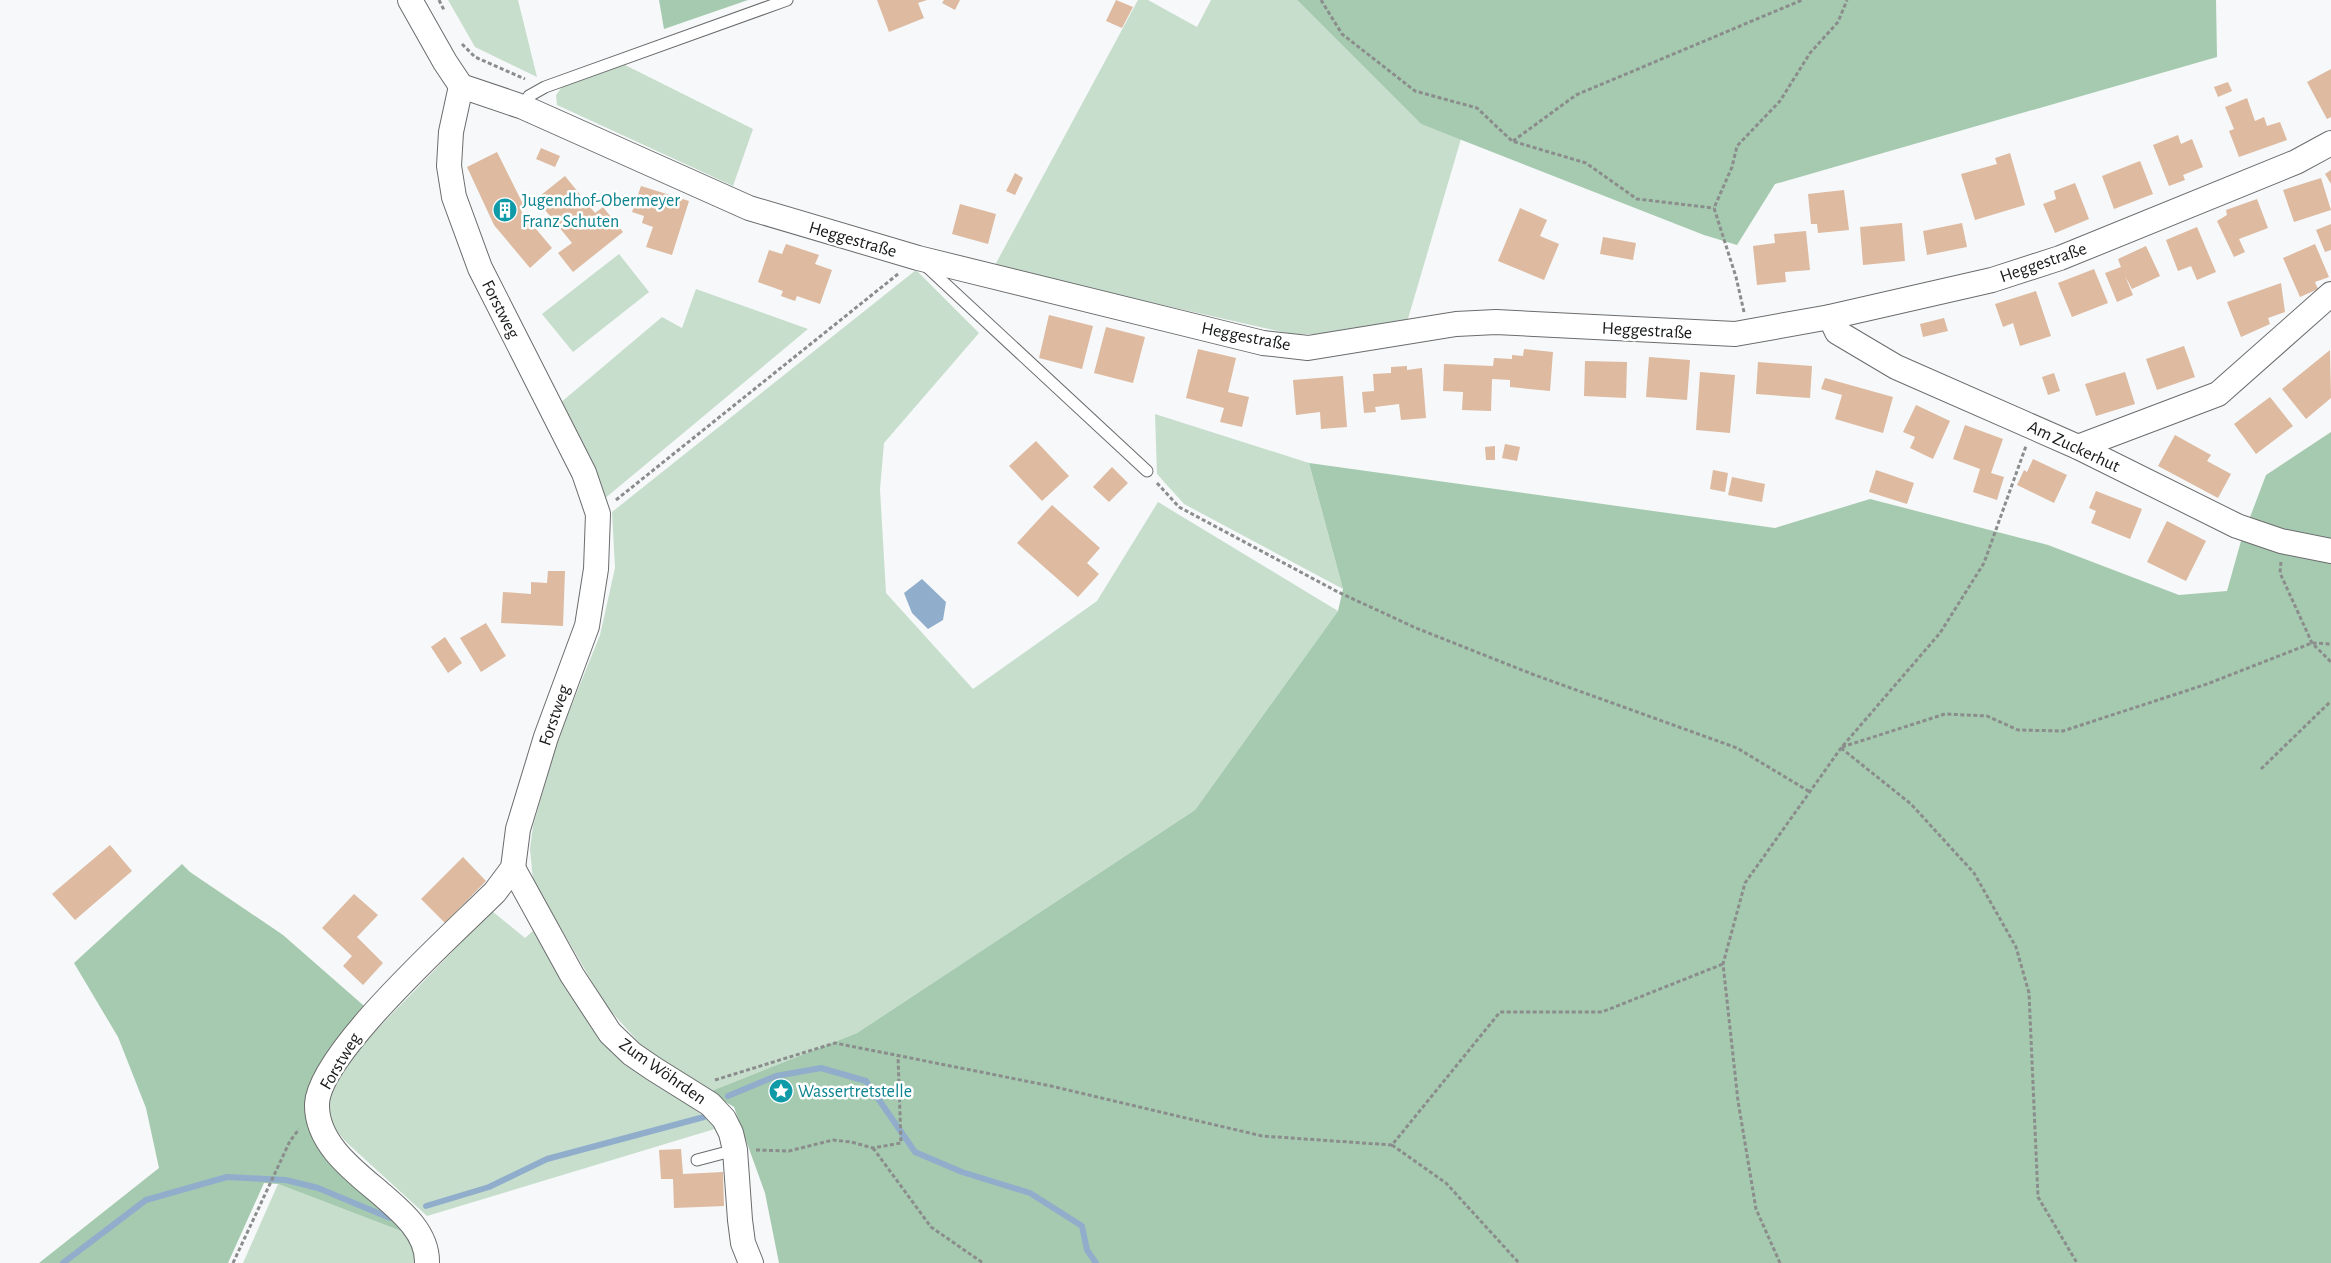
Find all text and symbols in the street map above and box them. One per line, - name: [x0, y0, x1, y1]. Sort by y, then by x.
- place label: Jugendhof-Obermeyer Franz Schuten: [522, 192, 680, 231]
- building icon: Jugendhof-Obermeyer Franz Schuten: [492, 197, 518, 223]
- street label: Heggestraße: [807, 219, 899, 261]
- street label: Heggestraße: [1998, 240, 2089, 286]
- street label: Forstweg: [478, 277, 522, 342]
- street label: Heggestraße: [1200, 320, 1292, 354]
- street label: Heggestraße: [1601, 320, 1693, 342]
- street label: Am Zuckerhut: [2025, 418, 2123, 476]
- street label: Forstweg: [536, 682, 574, 748]
- street label: Forstweg: [317, 1030, 365, 1093]
- street label: Zum Wöhrden: [616, 1035, 709, 1108]
- place icon: Wassertretstelle: [768, 1078, 794, 1104]
- place label: Wassertretstelle: [798, 1083, 912, 1101]

